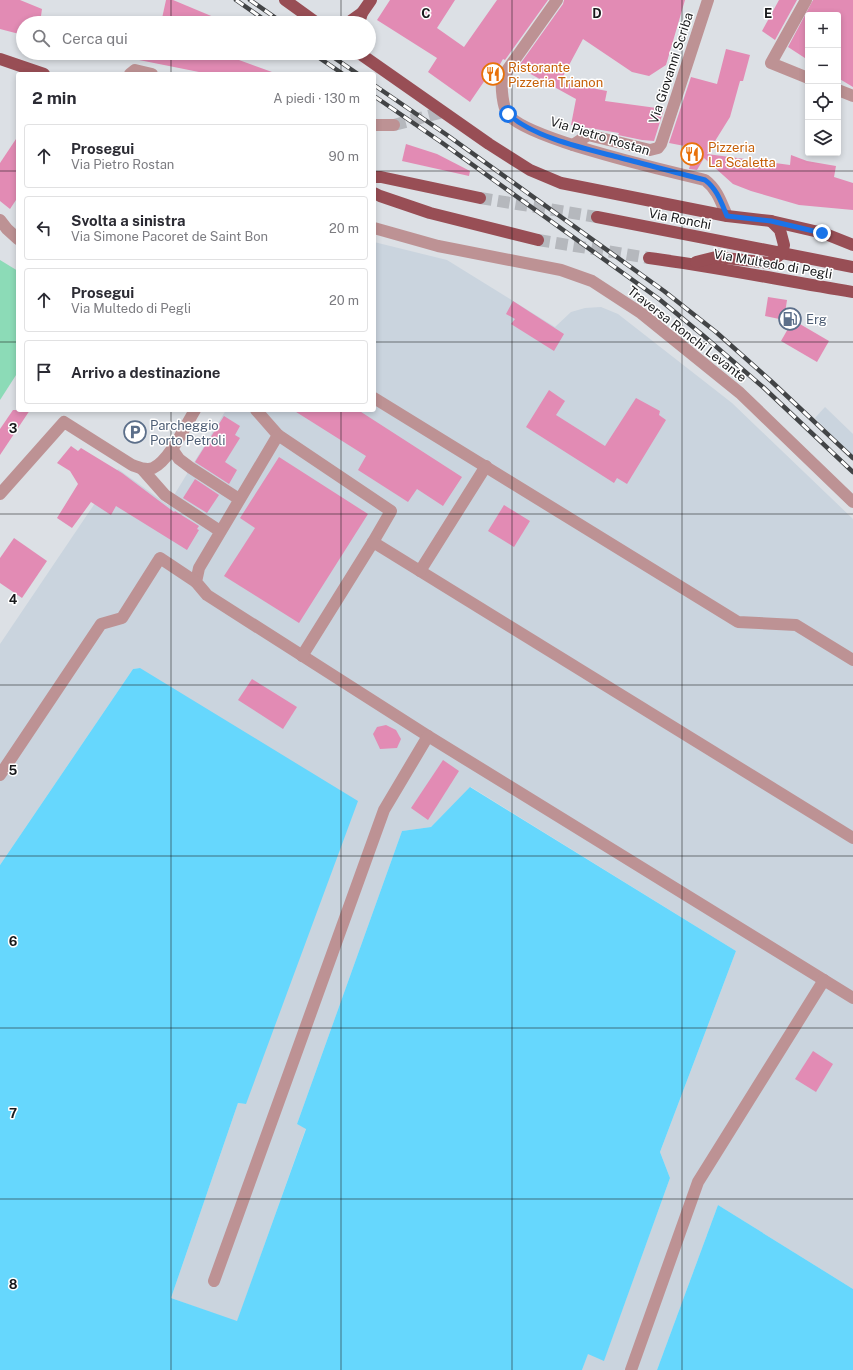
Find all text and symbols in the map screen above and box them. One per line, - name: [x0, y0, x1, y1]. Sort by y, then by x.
- text: C: [421, 6, 431, 21]
- text: D: [592, 6, 602, 21]
- text: E: [764, 6, 772, 21]
- street label: Via Giovanni Scriba: [646, 10, 696, 126]
- map controls: [805, 12, 841, 156]
- button: +: [805, 12, 841, 48]
- search box: [16, 16, 376, 60]
- icon: search: [30, 27, 52, 49]
- text: Cerca qui: [62, 30, 128, 47]
- button: −: [805, 48, 841, 84]
- place label: Ristorante Pizzeria Trianon: [508, 60, 603, 90]
- restaurant icon: Ristorante Pizzeria Trianon: [480, 61, 506, 87]
- button: locate: [805, 84, 841, 120]
- text: 2 min: [32, 88, 77, 108]
- text: A piedi · 130 m: [273, 91, 360, 106]
- route start: [499, 105, 517, 123]
- street label: Via Pietro Rostan: [548, 114, 652, 158]
- button: layers: [805, 120, 841, 156]
- text: Prosegui: [71, 140, 134, 157]
- place label: Pizzeria La Scaletta: [708, 140, 776, 170]
- restaurant icon: Pizzeria La Scaletta: [679, 141, 705, 167]
- icon: ahead: [33, 145, 55, 167]
- text: 90 m: [329, 149, 359, 164]
- text: Via Pietro Rostan: [71, 157, 174, 172]
- street label: Via Ronchi: [647, 206, 713, 232]
- text: Svolta a sinistra: [71, 212, 185, 229]
- icon: left: [33, 217, 55, 239]
- text: 20 m: [329, 221, 359, 236]
- route end: [813, 224, 831, 242]
- text: Via Simone Pacoret de Saint Bon: [71, 229, 268, 244]
- street label: Via Multedo di Pegli: [713, 246, 833, 282]
- street label: Traversa Ronchi Levante: [625, 283, 749, 385]
- text: Prosegui: [71, 284, 134, 301]
- icon: ahead: [33, 289, 55, 311]
- text: 20 m: [329, 293, 359, 308]
- text: Via Multedo di Pegli: [71, 301, 191, 316]
- fuel station icon: Erg: [777, 306, 803, 332]
- place label: Erg: [806, 312, 827, 327]
- icon: arrive: [33, 361, 55, 383]
- text: Arrivo a destinazione: [71, 364, 220, 381]
- place label: Parcheggio Porto Petroli: [150, 418, 225, 448]
- parking icon: Parcheggio Porto Petroli: [122, 419, 148, 445]
- text: 3: [9, 421, 18, 436]
- text: 4: [9, 592, 18, 607]
- text: 5: [9, 763, 18, 778]
- text: 6: [9, 934, 18, 949]
- text: 7: [9, 1106, 17, 1121]
- text: 8: [9, 1277, 18, 1292]

